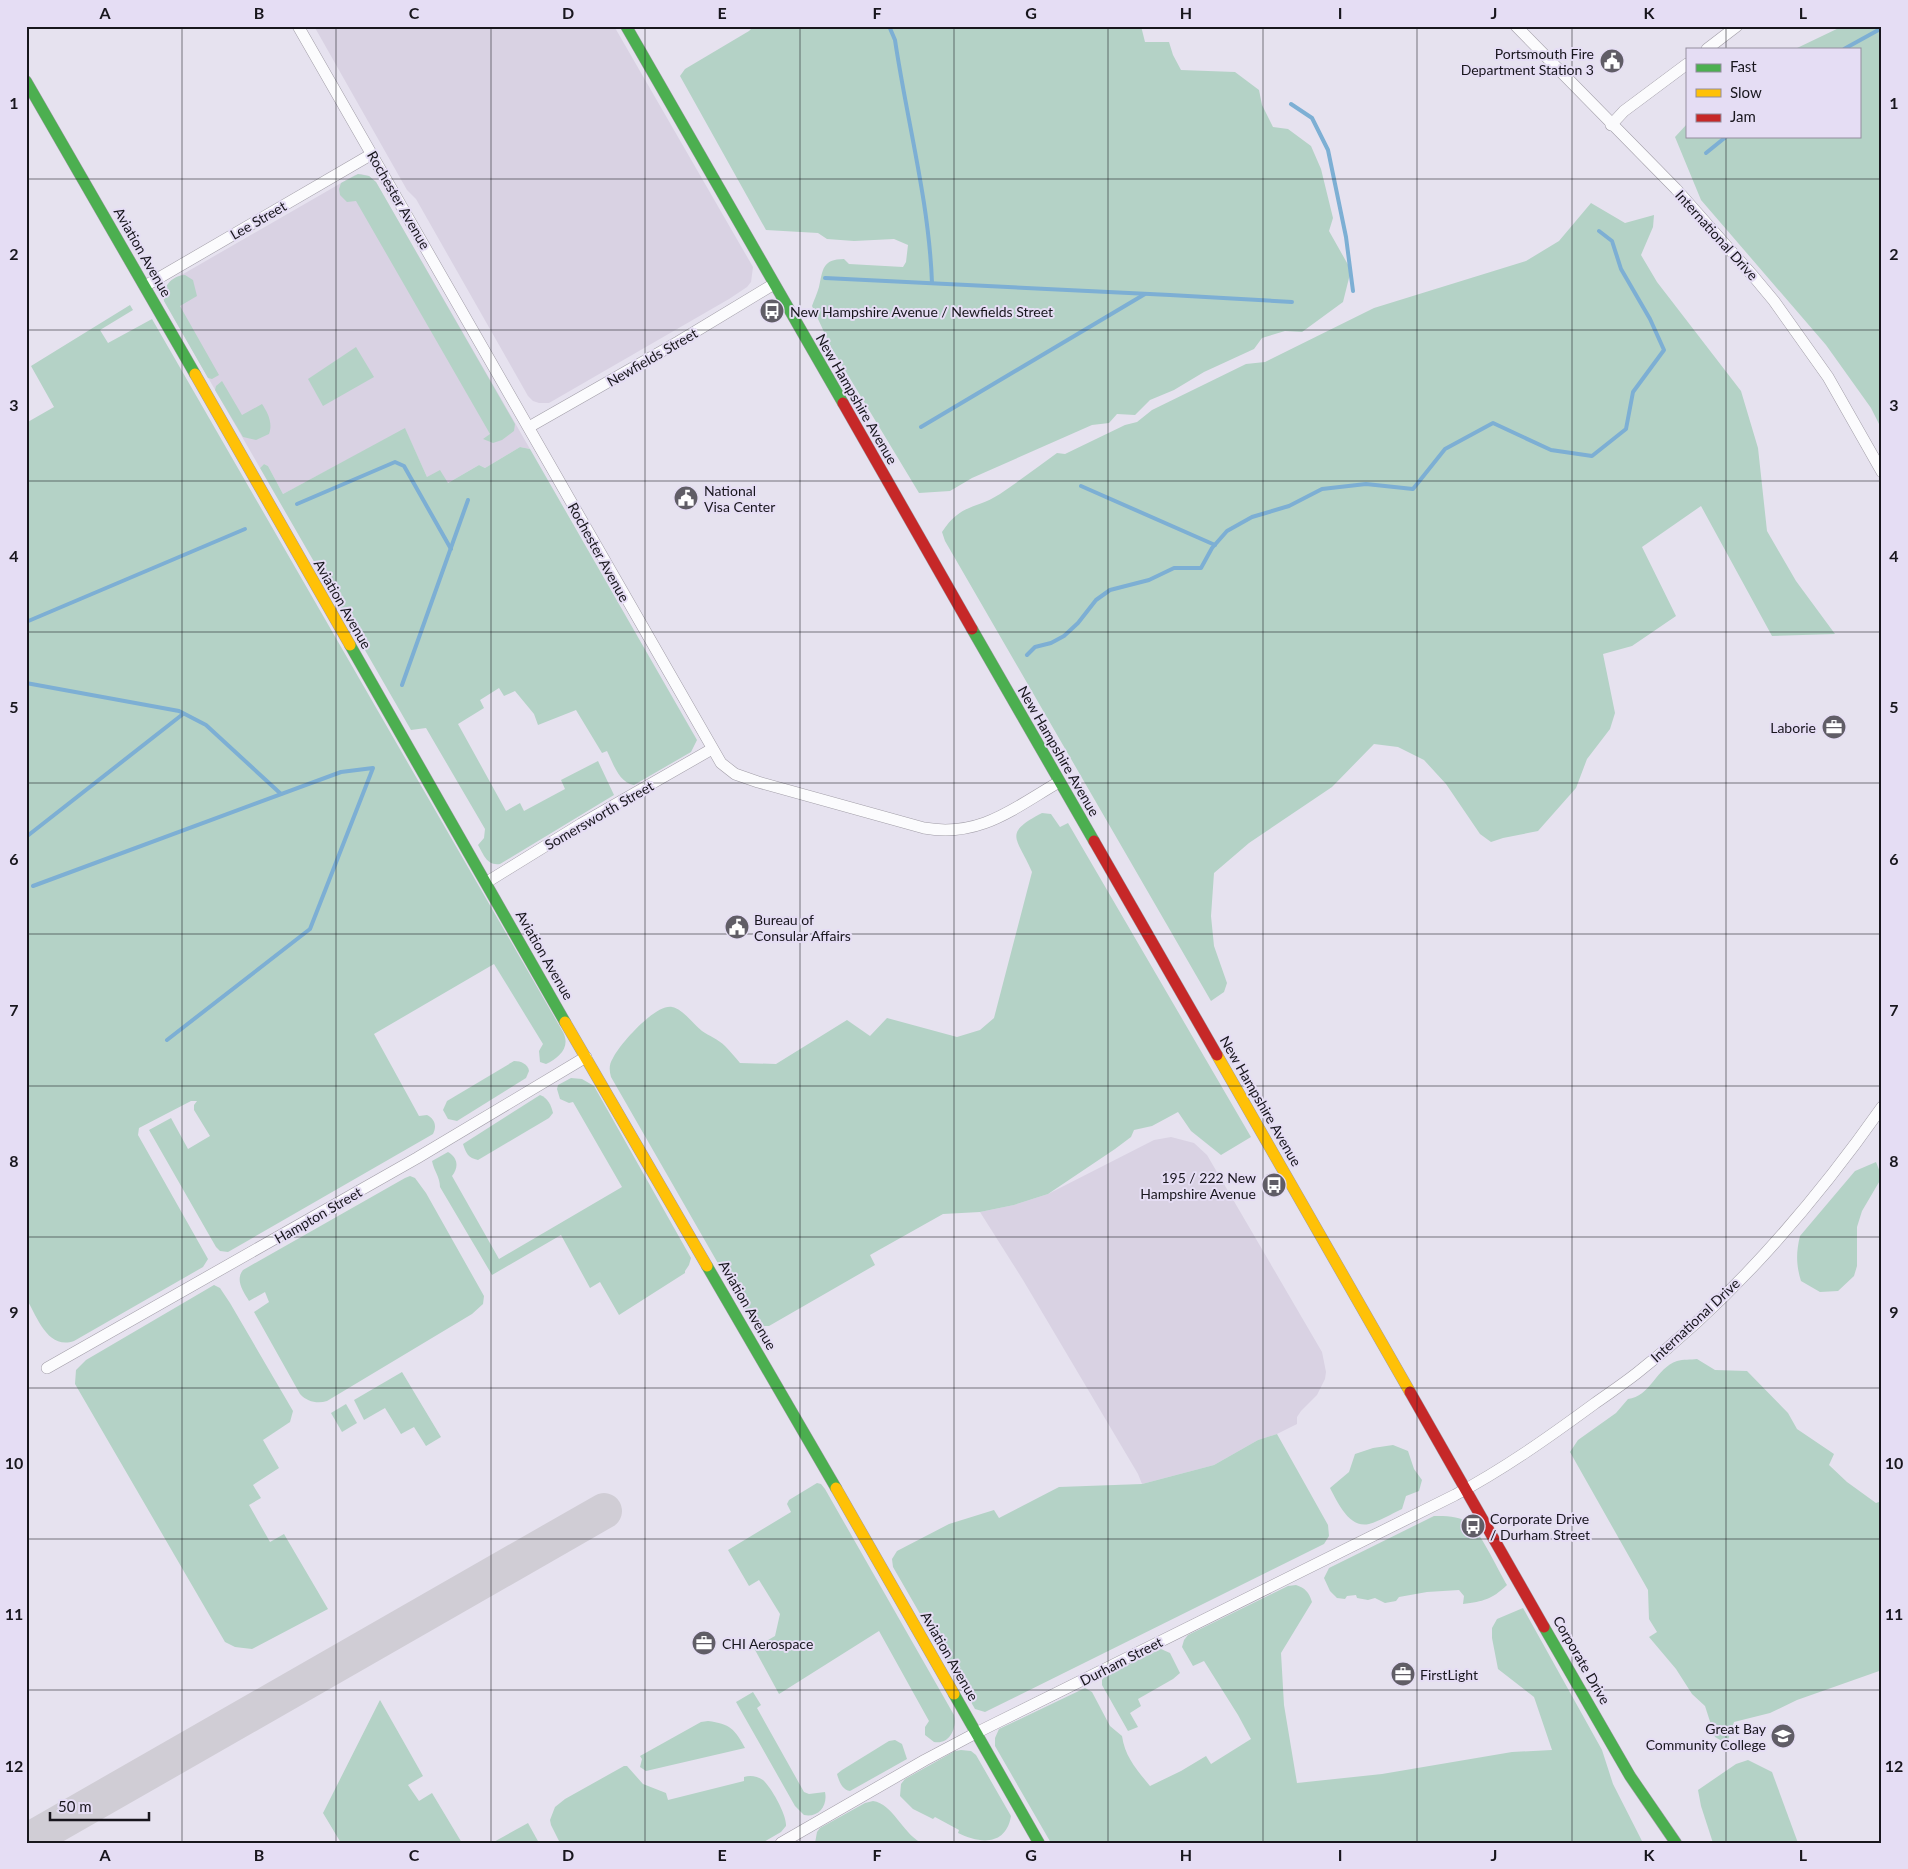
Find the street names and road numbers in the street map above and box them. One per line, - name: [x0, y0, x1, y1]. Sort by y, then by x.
- street label: Rochester Avenue: [364, 148, 434, 252]
- street label: International Drive: [1672, 186, 1762, 284]
- street label: Lee Street: [227, 197, 289, 243]
- street label: Aviation Avenue: [111, 204, 175, 300]
- street label: Newfields Street: [604, 324, 700, 390]
- street label: New Hampshire Avenue: [813, 331, 901, 467]
- street label: Rochester Avenue: [565, 499, 633, 605]
- street label: Aviation Avenue: [311, 556, 375, 652]
- street label: New Hampshire Avenue: [1015, 683, 1103, 819]
- street label: Somersworth Street: [542, 777, 656, 853]
- street label: Aviation Avenue: [513, 907, 577, 1003]
- street label: New Hampshire Avenue: [1217, 1033, 1305, 1169]
- street label: Hampton Street: [271, 1183, 365, 1247]
- street label: Aviation Avenue: [716, 1257, 780, 1353]
- street label: International Drive: [1647, 1274, 1743, 1366]
- street label: Aviation Avenue: [918, 1608, 982, 1704]
- street label: Corporate Drive: [1550, 1613, 1614, 1707]
- street label: Durham Street: [1077, 1633, 1165, 1689]

